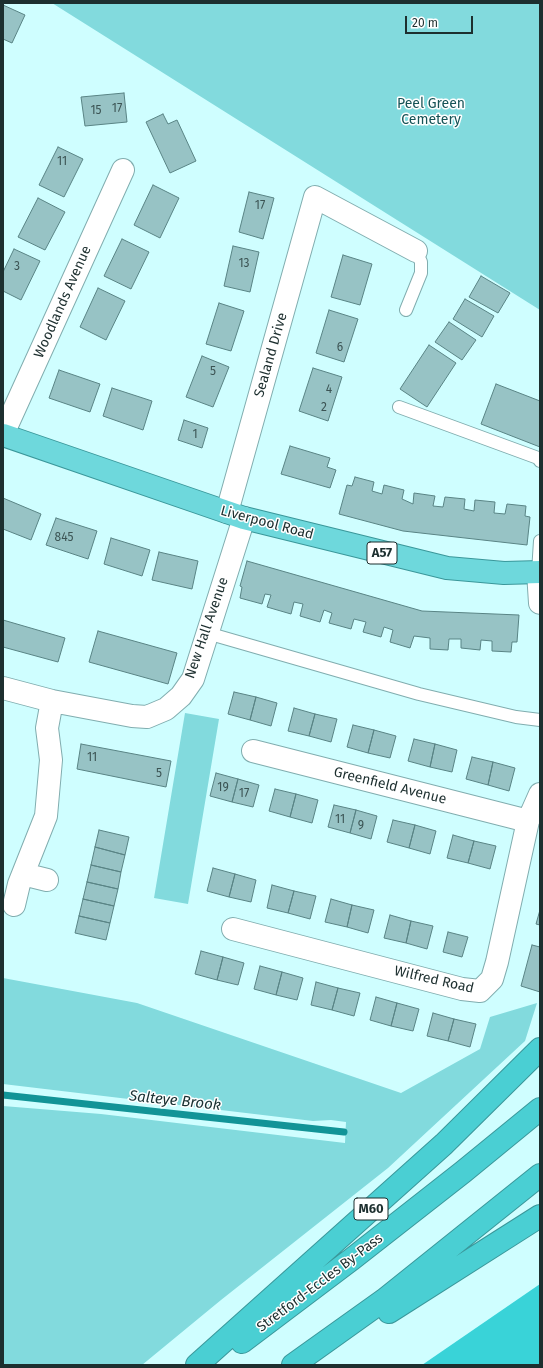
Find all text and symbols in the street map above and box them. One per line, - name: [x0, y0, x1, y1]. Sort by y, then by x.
- scale bar: [407, 8, 475, 34]
- text: 20 m: [412, 16, 438, 30]
- park label: Peel Green Cemetery: [397, 96, 465, 128]
- house number: 17: [112, 102, 122, 116]
- house number: 15: [90, 104, 102, 118]
- house number: 11: [57, 155, 67, 169]
- house number: 17: [255, 199, 265, 213]
- street label: Woodlands Avenue: [31, 243, 95, 361]
- house number: 13: [238, 257, 250, 271]
- house number: 3: [14, 260, 20, 274]
- street label: Sealand Drive: [251, 311, 291, 399]
- house number: 6: [337, 341, 343, 355]
- house number: 5: [210, 365, 216, 379]
- house number: 4: [326, 383, 332, 397]
- house number: 2: [321, 401, 327, 415]
- house number: 1: [192, 428, 198, 442]
- street label: Liverpool Road: [219, 503, 315, 543]
- house number: 845: [55, 531, 73, 545]
- road number: A57: [367, 542, 397, 564]
- street label: New Hall Avenue: [182, 575, 232, 681]
- house number: 11: [87, 751, 97, 765]
- street label: Greenfield Avenue: [332, 764, 448, 808]
- house number: 5: [156, 767, 162, 781]
- house number: 19: [217, 781, 229, 795]
- house number: 17: [239, 787, 249, 801]
- house number: 11: [335, 813, 345, 827]
- house number: 9: [358, 819, 364, 833]
- street label: Wilfred Road: [393, 963, 475, 997]
- water label: Salteye Brook: [128, 1087, 222, 1115]
- road number: M60: [354, 1198, 388, 1220]
- street label: Stretford-Eccles By-Pass: [254, 1230, 386, 1336]

